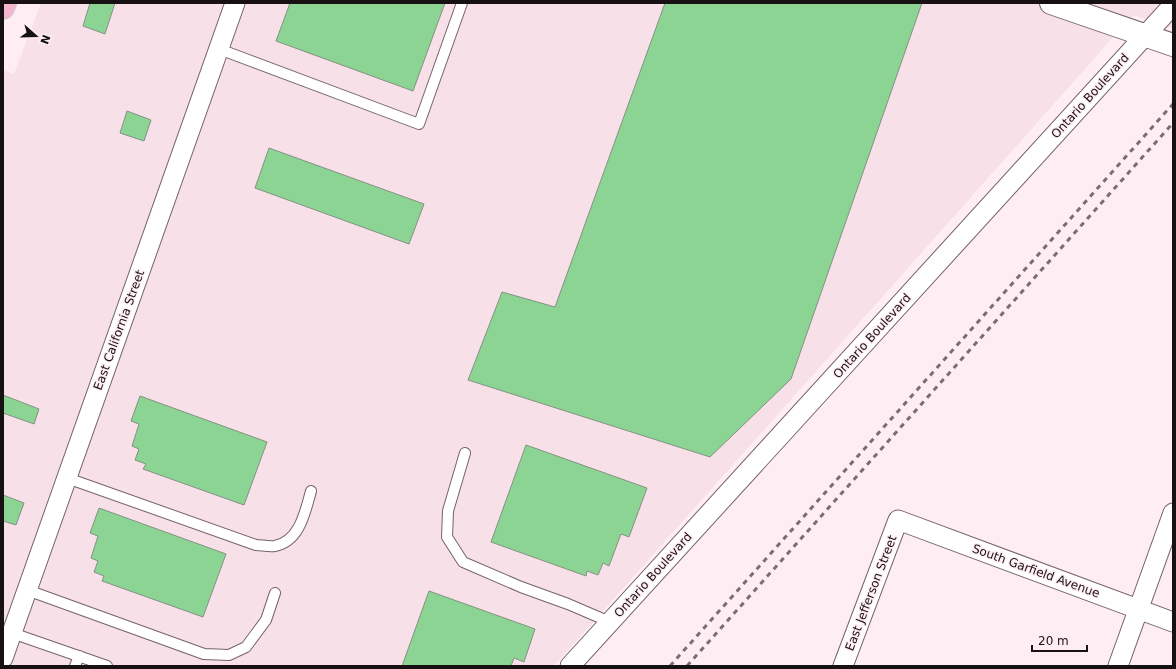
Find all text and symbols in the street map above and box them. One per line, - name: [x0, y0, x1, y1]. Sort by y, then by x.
- north arrow: [16, 16, 56, 56]
- text: N: [37, 33, 53, 46]
- street label: Ontario Boulevard: [1048, 51, 1132, 141]
- street label: East California Street: [91, 268, 147, 392]
- street label: Ontario Boulevard: [830, 291, 914, 381]
- street label: Ontario Boulevard: [611, 530, 695, 620]
- street label: East Jefferson Street: [842, 533, 900, 653]
- street label: South Garfield Avenue: [970, 541, 1102, 601]
- scale bar: [1032, 627, 1087, 653]
- text: 20 m: [1038, 634, 1069, 648]

